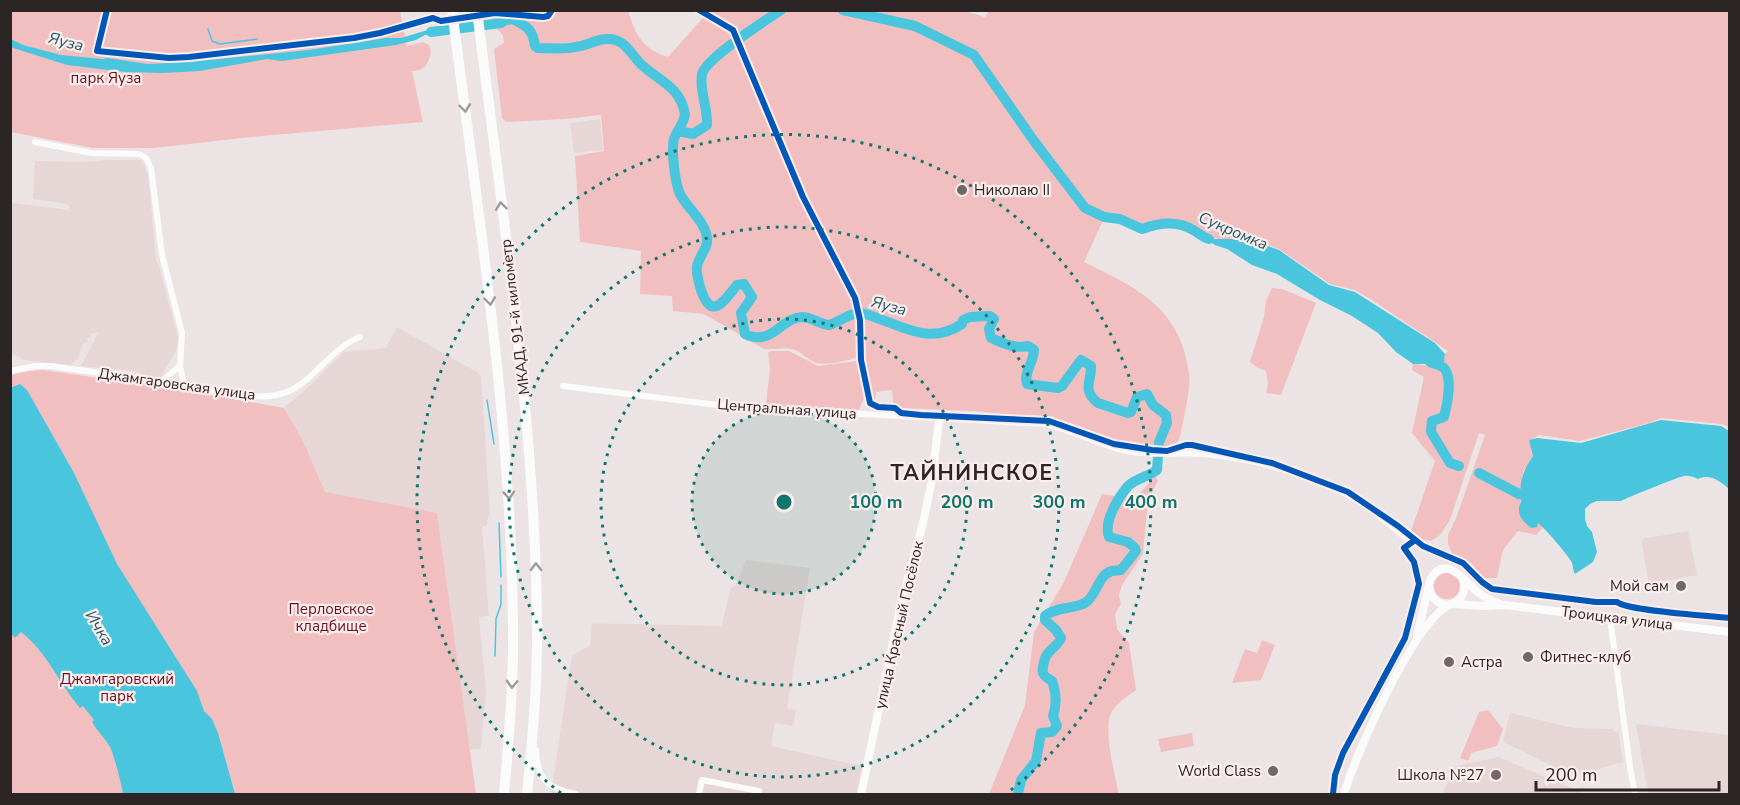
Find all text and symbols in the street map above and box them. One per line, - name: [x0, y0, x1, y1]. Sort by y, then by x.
- water label: Яуза: [46, 27, 86, 57]
- park label: парк Яуза: [71, 68, 141, 88]
- one-way arrow: [458, 103, 470, 112]
- place label: Николаю II: [974, 180, 1050, 200]
- marker: Николаю II: [955, 183, 969, 197]
- one-way arrow: [496, 201, 508, 210]
- water label: Сукромка: [1195, 207, 1271, 255]
- street label: МКАД, 91-й километр: [496, 238, 534, 396]
- water label: Яуза: [869, 291, 909, 321]
- one-way arrow: [483, 297, 495, 306]
- street label: Джамгаровская улица: [97, 363, 257, 405]
- street label: Центральная улица: [717, 394, 857, 424]
- district label: ТАЙНИНСКОЕ: [891, 459, 1053, 487]
- text: 100 m: [849, 490, 903, 514]
- text: 200 m: [940, 490, 994, 514]
- text: 300 m: [1032, 490, 1086, 514]
- text: 400 m: [1124, 490, 1178, 514]
- one-way arrow: [502, 491, 515, 500]
- centre of rings: [774, 492, 794, 512]
- street label: улица Красный Посёлок: [870, 539, 928, 711]
- one-way arrow: [530, 563, 542, 572]
- place label: Мой сам: [1610, 576, 1669, 596]
- marker: Мой сам: [1674, 579, 1688, 593]
- park label: Перловское кладбище: [288, 599, 374, 636]
- street label: Троицкая улица: [1560, 601, 1674, 635]
- water label: Ичка: [80, 606, 118, 650]
- place label: Фитнес-клуб: [1540, 647, 1631, 667]
- marker: Фитнес-клуб: [1521, 650, 1535, 664]
- place label: Астра: [1461, 652, 1503, 672]
- marker: Астра: [1442, 655, 1456, 669]
- park label: Джамгаровский парк: [60, 669, 174, 706]
- one-way arrow: [505, 679, 518, 688]
- scale bar: [1536, 754, 1719, 792]
- place label: World Class: [1178, 761, 1261, 781]
- text: 200 m: [1545, 763, 1597, 787]
- marker: World Class: [1266, 764, 1280, 778]
- place label: Школа №27: [1397, 765, 1484, 785]
- marker: Школа №27: [1489, 768, 1503, 782]

